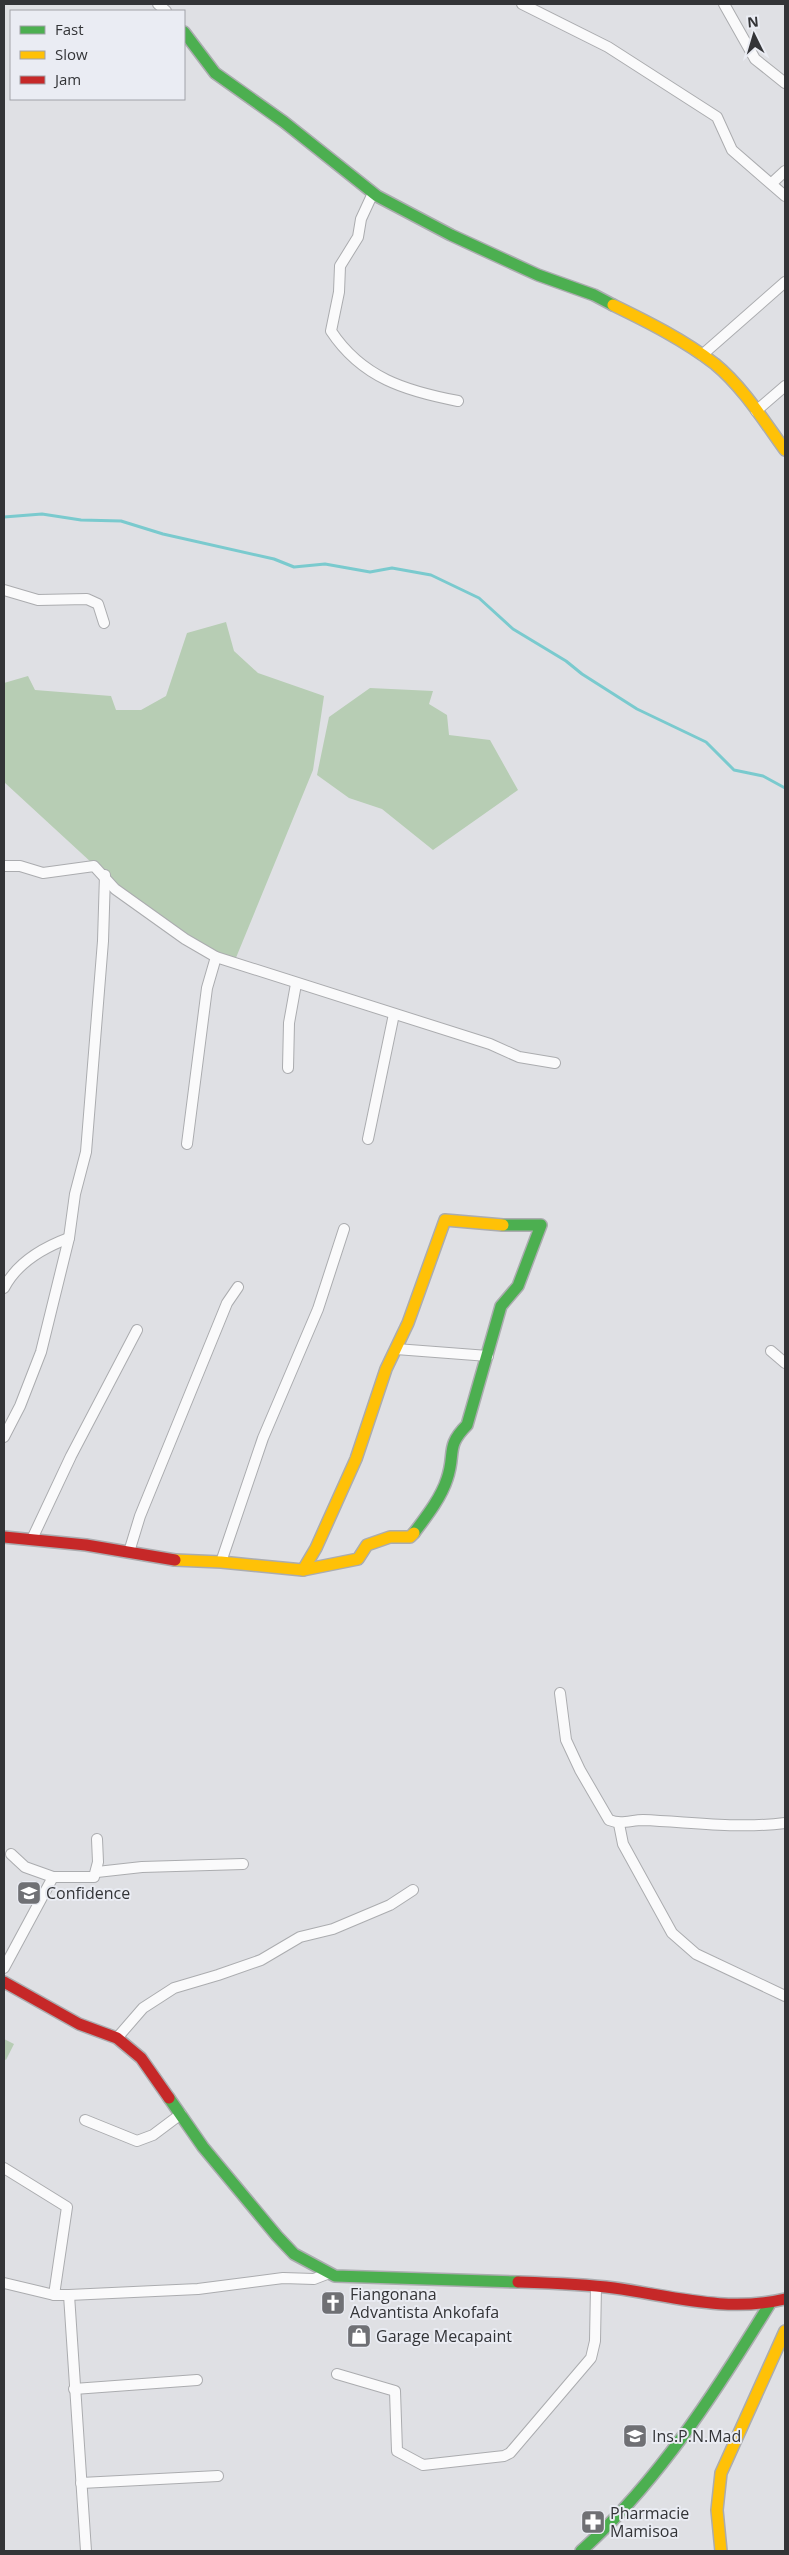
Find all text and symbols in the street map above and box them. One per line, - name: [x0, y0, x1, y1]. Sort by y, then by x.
- legend: [10, 10, 185, 100]
- north arrow: [729, 10, 779, 60]
- text: N: [746, 12, 759, 32]
- text: Fast: [55, 19, 84, 39]
- text: Slow: [55, 44, 88, 64]
- text: Jam: [53, 69, 81, 89]
- school or university icon: Confidence: [16, 1880, 42, 1906]
- place label: Confidence: [46, 1882, 130, 1904]
- place label: Fiangonana Advantista Ankofafa: [350, 2283, 499, 2323]
- church icon: Fiangonana Advantista Ankofafa: [320, 2290, 346, 2316]
- shop icon: Garage Mecapaint: [346, 2323, 372, 2349]
- place label: Garage Mecapaint: [376, 2325, 512, 2347]
- school or university icon: Ins.P.N.Mad: [622, 2423, 648, 2449]
- place label: Ins.P.N.Mad: [652, 2425, 741, 2447]
- place label: Pharmacie Mamisoa: [610, 2502, 689, 2542]
- pharmacy icon: Pharmacie Mamisoa: [580, 2509, 606, 2535]

